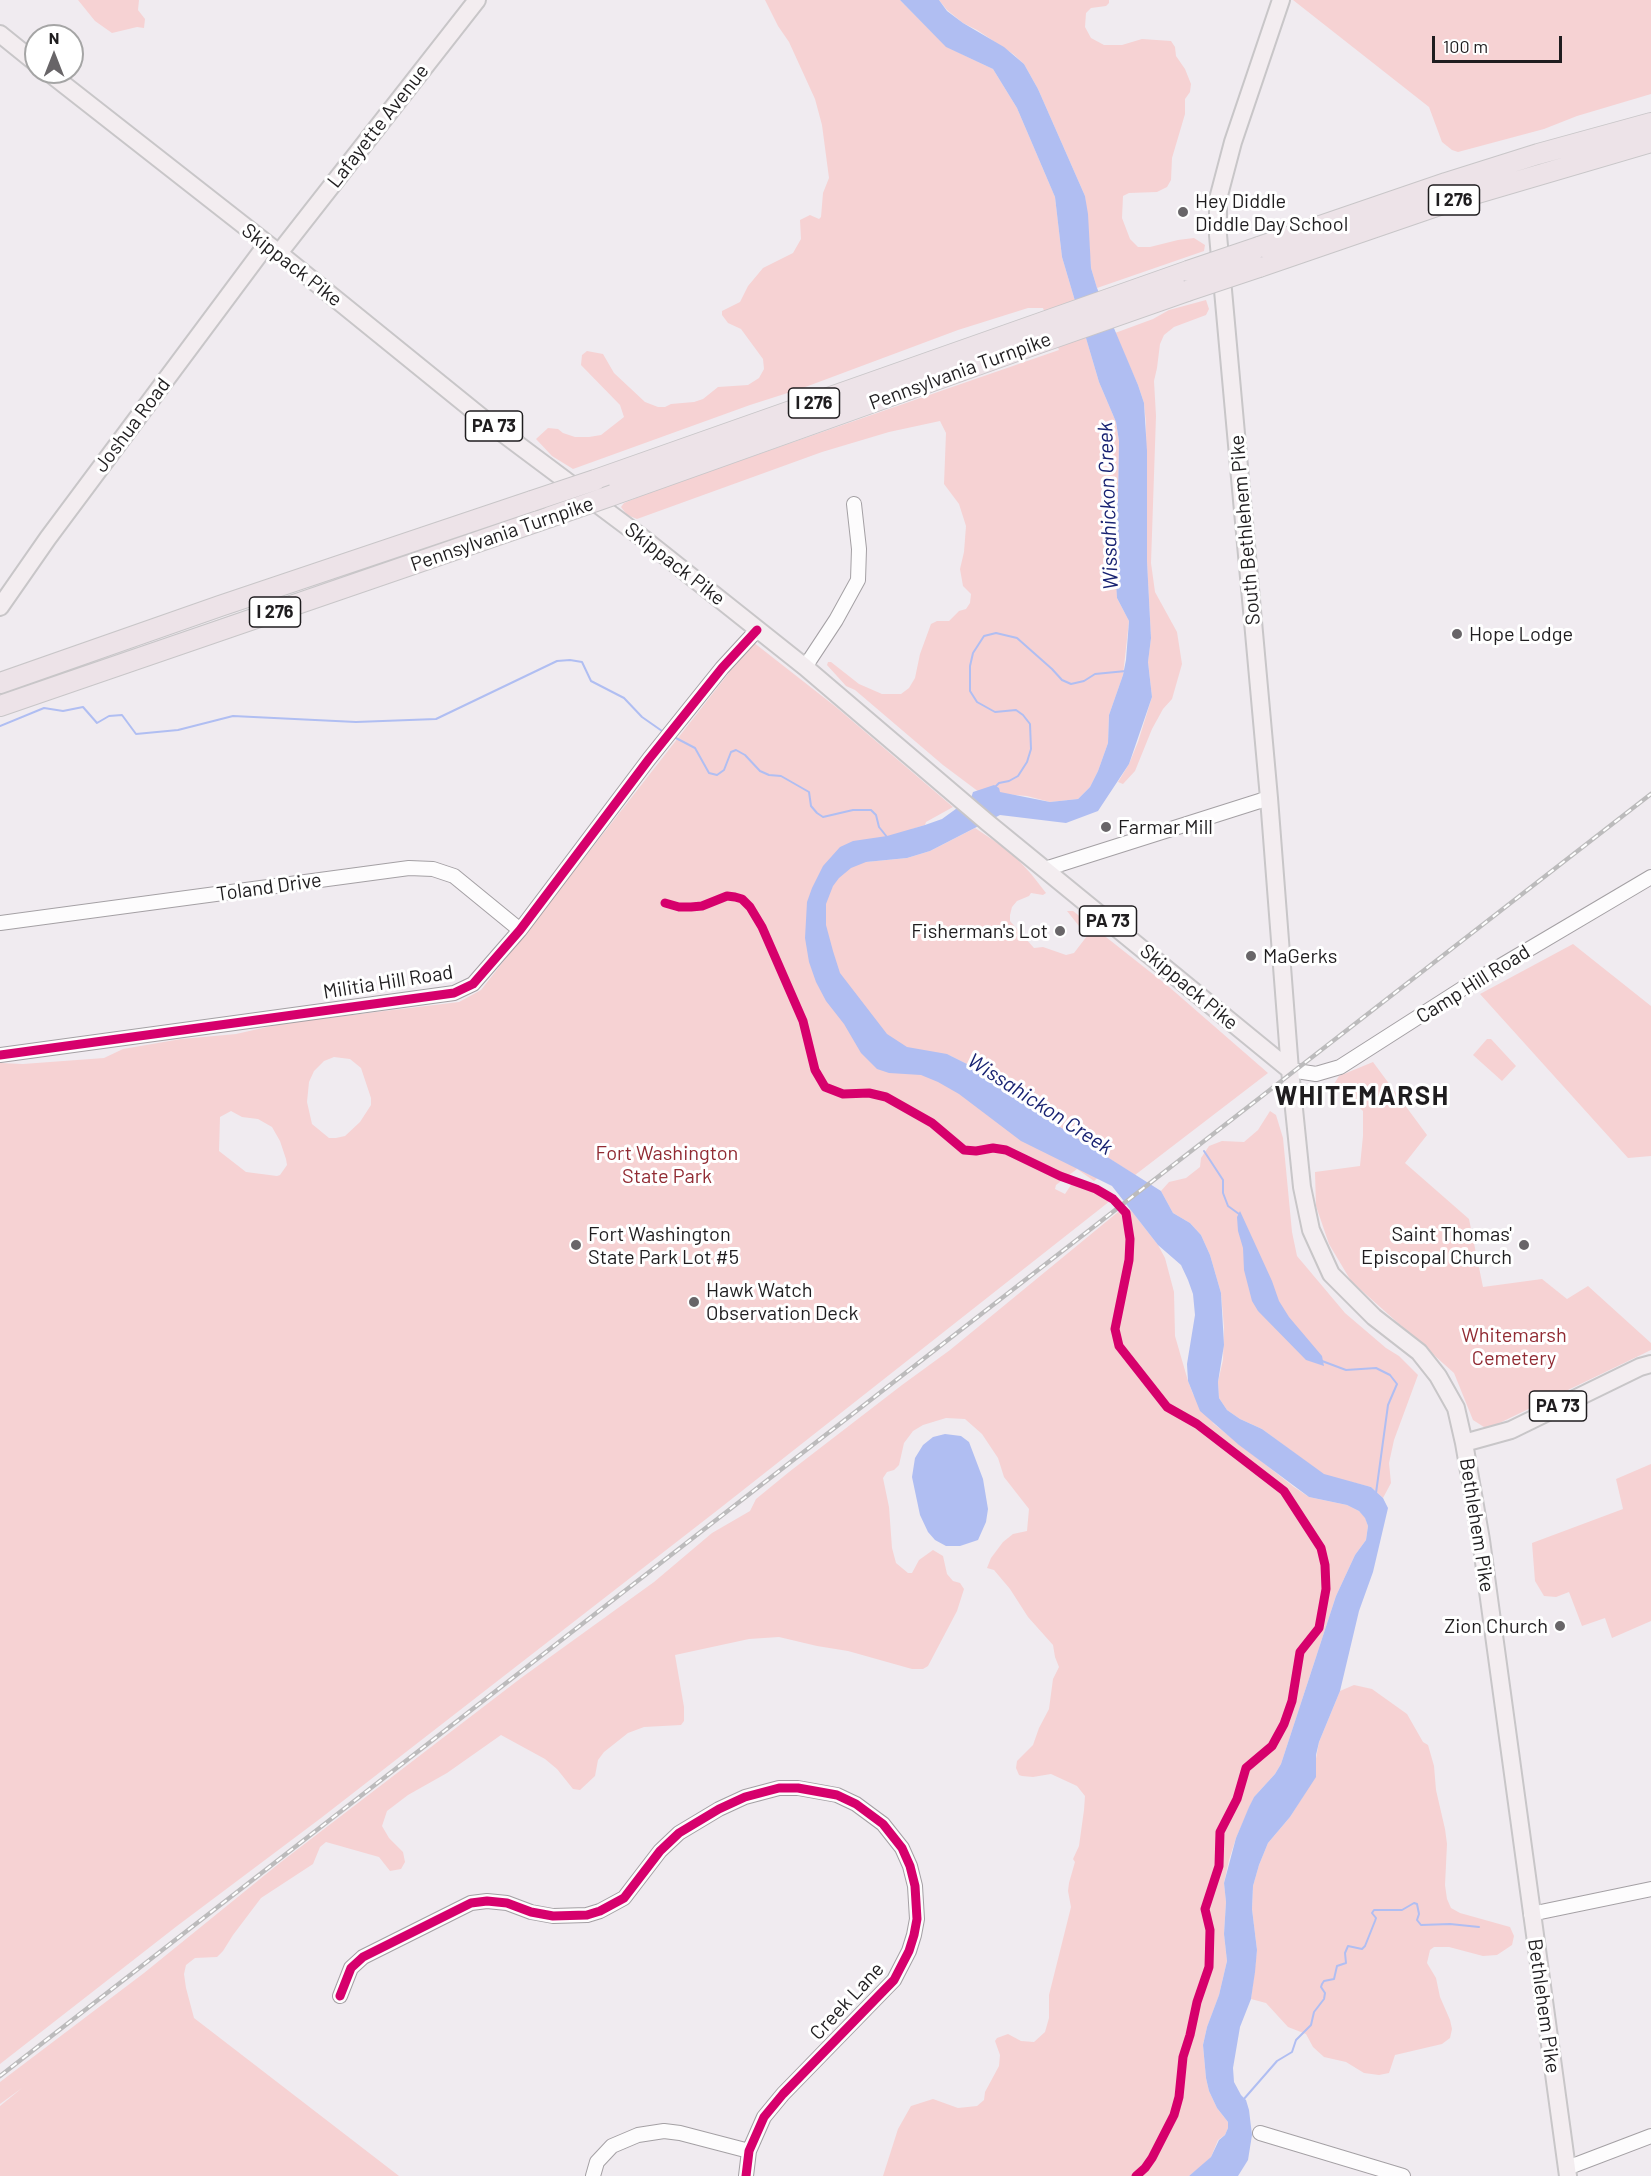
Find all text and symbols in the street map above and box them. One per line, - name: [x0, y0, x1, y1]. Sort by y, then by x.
- north arrow: [24, 24, 84, 84]
- scale bar: [1435, 24, 1566, 62]
- text: N: [49, 28, 59, 47]
- text: 100 m: [1443, 35, 1488, 57]
- street label: Lafayette Avenue: [322, 59, 434, 193]
- road number: I 276: [1428, 185, 1480, 215]
- place label: Hey Diddle Diddle Day School: [1195, 189, 1348, 236]
- marker: Hey Diddle Diddle Day School: [1176, 205, 1190, 219]
- street label: Skippack Pike: [237, 218, 347, 312]
- street label: Pennsylvania Turnpike: [866, 327, 1054, 415]
- street label: Joshua Road: [89, 373, 175, 477]
- road number: I 276: [788, 388, 840, 418]
- road number: PA 73: [466, 411, 522, 441]
- water label: Wissahickon Creek: [1092, 422, 1124, 590]
- street label: South Bethlehem Pike: [1225, 434, 1265, 626]
- street label: Pennsylvania Turnpike: [407, 491, 597, 577]
- street label: Skippack Pike: [620, 517, 730, 611]
- road number: I 276: [250, 597, 300, 627]
- place label: Hope Lodge: [1469, 622, 1573, 646]
- marker: Hope Lodge: [1450, 627, 1464, 641]
- place label: Farmar Mill: [1118, 815, 1213, 839]
- marker: Farmar Mill: [1099, 820, 1113, 834]
- street label: Toland Drive: [215, 868, 323, 906]
- road number: PA 73: [1080, 906, 1136, 936]
- place label: Fisherman's Lot: [911, 919, 1048, 943]
- marker: Fisherman's Lot: [1053, 924, 1067, 938]
- street label: Skippack Pike: [1135, 939, 1243, 1035]
- street label: Camp Hill Road: [1412, 940, 1534, 1028]
- place label: MaGerks: [1263, 944, 1337, 968]
- marker: MaGerks: [1244, 949, 1258, 963]
- street label: Militia Hill Road: [321, 960, 455, 1004]
- water label: Wissahickon Creek: [963, 1048, 1117, 1160]
- district label: WHITEMARSH: [1274, 1080, 1450, 1112]
- park label: Fort Washington State Park: [596, 1141, 738, 1188]
- place label: Fort Washington State Park Lot #5: [588, 1222, 739, 1269]
- place label: Saint Thomas' Episcopal Church: [1361, 1222, 1512, 1269]
- marker: Fort Washington State Park Lot #5: [569, 1238, 583, 1252]
- marker: Saint Thomas' Episcopal Church: [1517, 1238, 1531, 1252]
- place label: Hawk Watch Observation Deck: [706, 1278, 858, 1325]
- marker: Hawk Watch Observation Deck: [687, 1295, 701, 1309]
- park label: Whitemarsh Cemetery: [1461, 1323, 1567, 1370]
- road number: PA 73: [1530, 1391, 1586, 1421]
- street label: Bethlehem Pike: [1455, 1456, 1499, 1594]
- place label: Zion Church: [1444, 1614, 1548, 1638]
- marker: Zion Church: [1553, 1619, 1567, 1633]
- street label: Bethlehem Pike: [1523, 1937, 1565, 2075]
- street label: Creek Lane: [805, 1957, 889, 2045]

